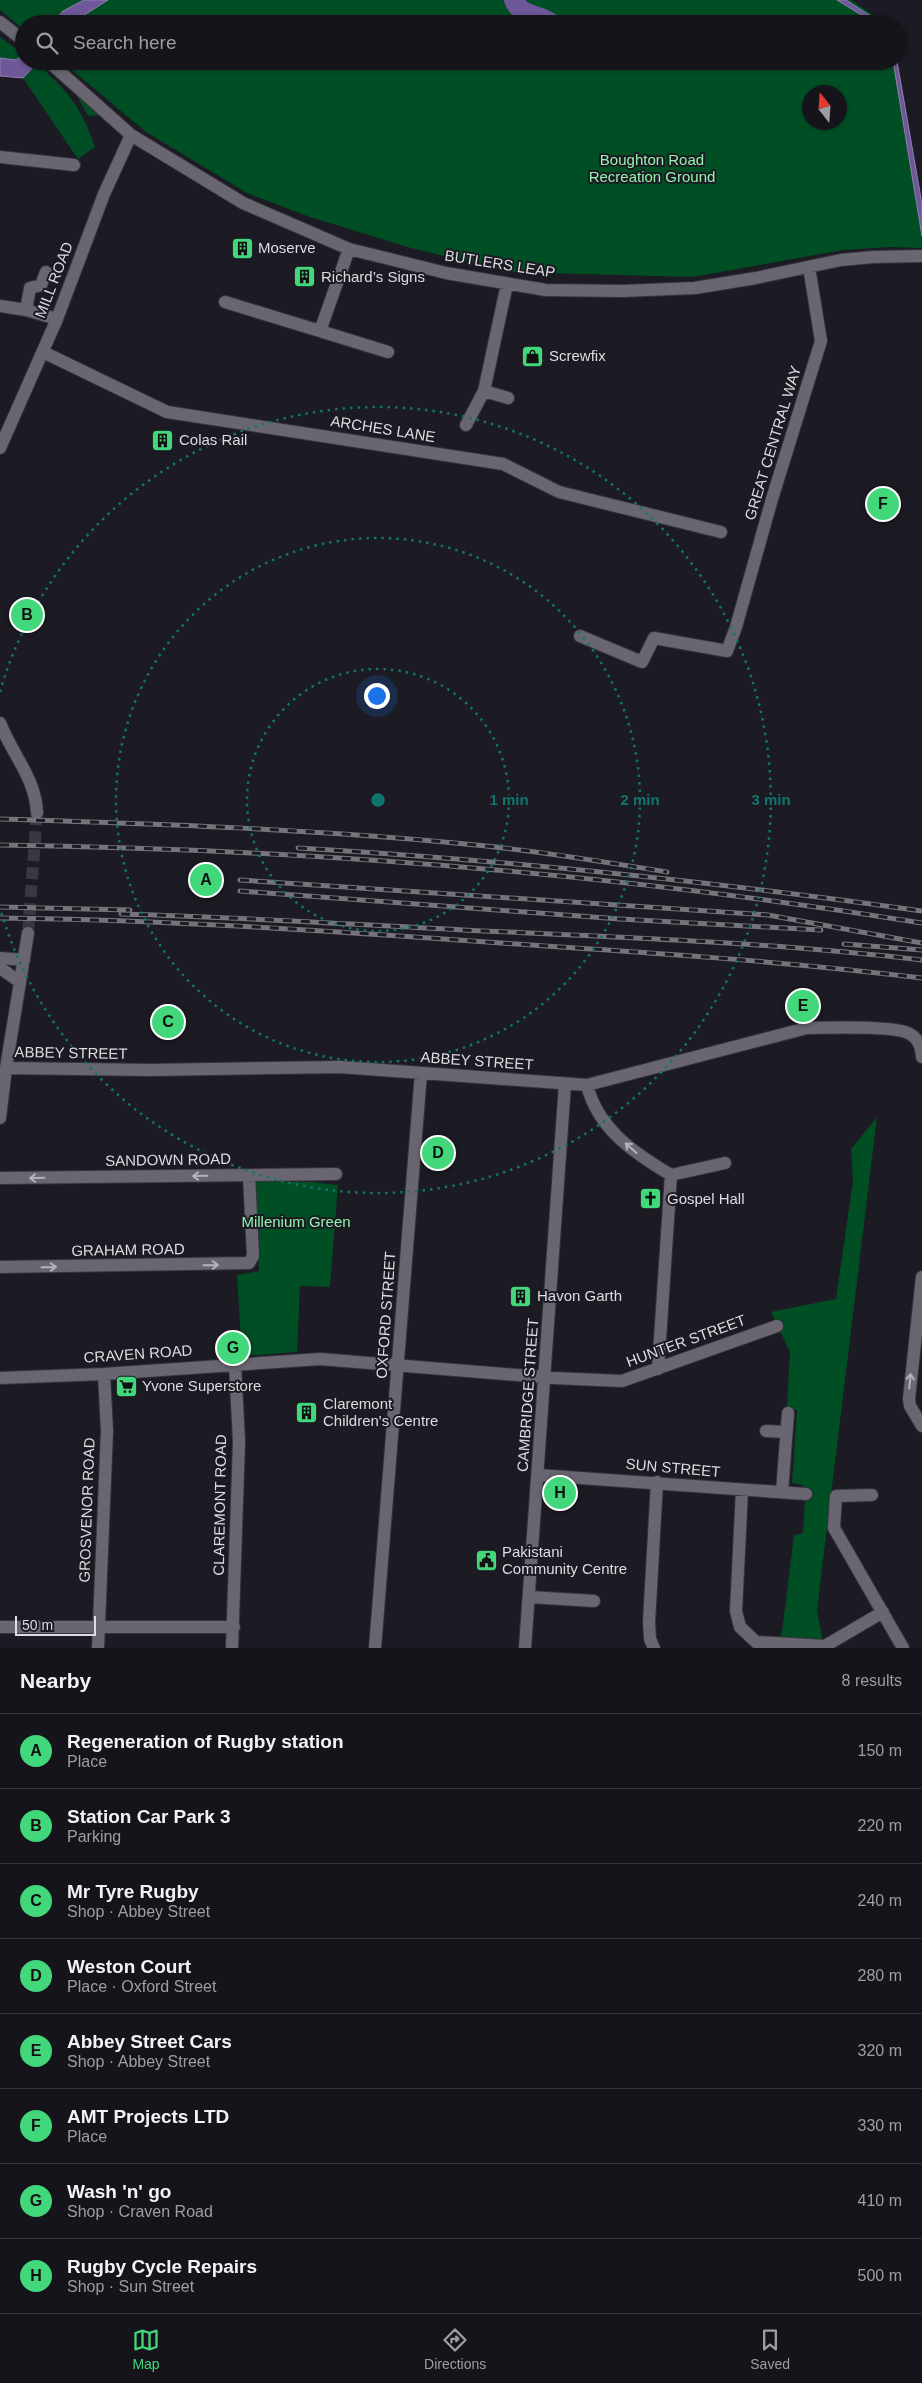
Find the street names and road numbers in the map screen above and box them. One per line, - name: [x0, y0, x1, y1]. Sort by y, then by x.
- street label: MILL ROAD: [31, 239, 76, 320]
- street label: BUTLERS LEAP: [444, 246, 557, 281]
- street label: GREAT CENTRAL WAY: [741, 364, 804, 522]
- street label: ARCHES LANE: [329, 412, 437, 445]
- street label: ABBEY STREET: [14, 1043, 128, 1062]
- street label: ABBEY STREET: [420, 1048, 534, 1073]
- street label: SANDOWN ROAD: [105, 1150, 231, 1169]
- street label: GRAHAM ROAD: [71, 1240, 185, 1259]
- street label: OXFORD STREET: [373, 1251, 398, 1379]
- street label: HUNTER STREET: [624, 1311, 748, 1370]
- street label: CAMBRIDGE STREET: [514, 1317, 541, 1472]
- street label: CRAVEN ROAD: [83, 1341, 193, 1366]
- street label: CLAREMONT ROAD: [210, 1434, 229, 1576]
- street label: GROSVENOR ROAD: [75, 1437, 98, 1583]
- street label: SUN STREET: [625, 1455, 721, 1480]

